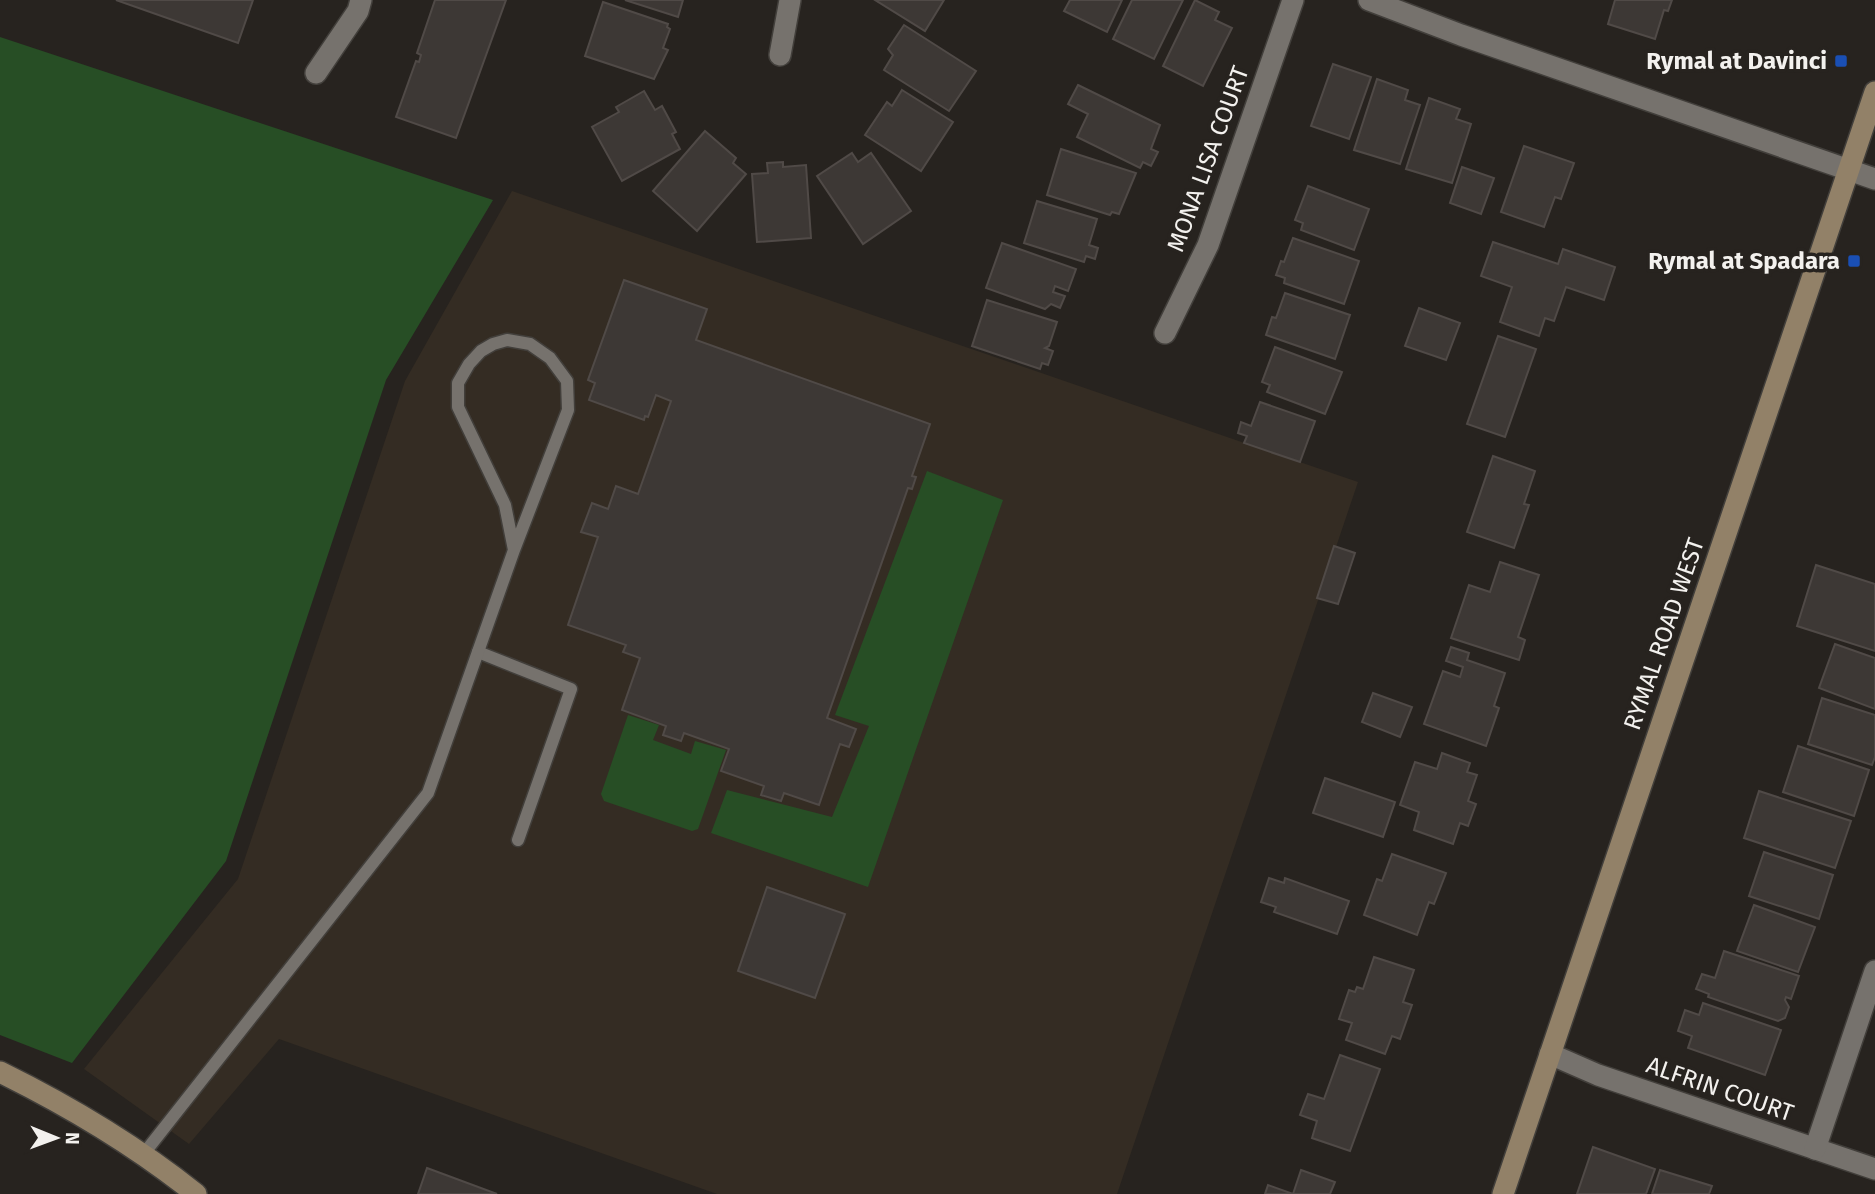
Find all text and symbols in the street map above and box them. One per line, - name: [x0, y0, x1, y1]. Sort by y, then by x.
- place label: Rymal at Davinci: [1646, 47, 1827, 75]
- marker: Rymal at Davinci: [1833, 53, 1849, 69]
- street label: MONA LISA COURT: [1161, 62, 1255, 256]
- place label: Rymal at Spadara: [1648, 247, 1840, 275]
- marker: Rymal at Spadara: [1846, 253, 1862, 269]
- street label: RYMAL ROAD WEST: [1618, 534, 1710, 734]
- street label: ALFRIN COURT: [1643, 1051, 1798, 1127]
- north arrow: [21, 1103, 91, 1173]
- text: N: [61, 1132, 84, 1145]

